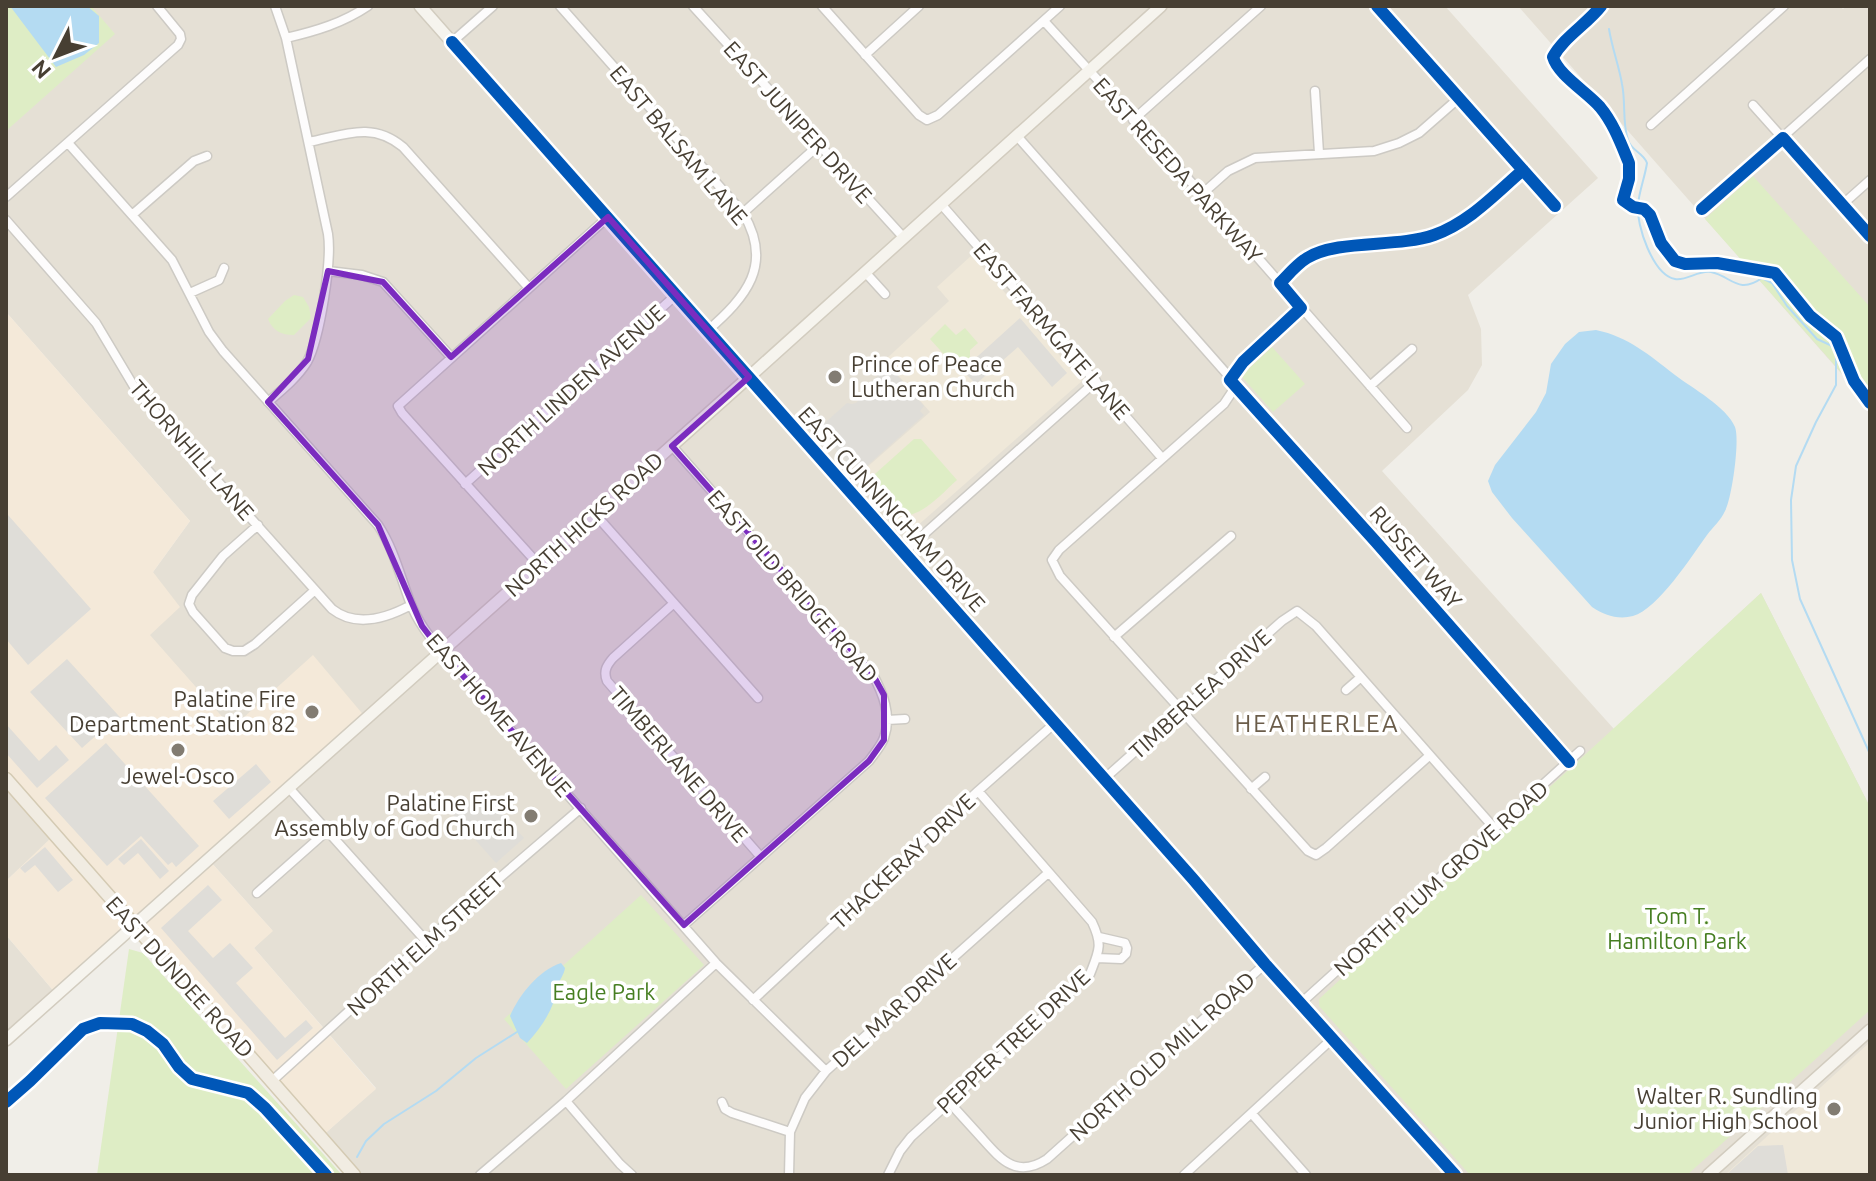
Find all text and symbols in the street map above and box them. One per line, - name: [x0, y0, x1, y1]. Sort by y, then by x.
- north arrow: [16, 16, 96, 96]
- street label: EAST JUNIPER DRIVE: [719, 36, 878, 208]
- text: N: [26, 55, 56, 84]
- street label: EAST BALSAM LANE: [606, 60, 753, 229]
- street label: EAST RESEDA PARKWAY: [1089, 72, 1268, 267]
- street label: EAST FARMGATE LANE: [969, 237, 1136, 424]
- street label: NORTH LINDEN AVENUE: [472, 299, 669, 480]
- place label: Prince of Peace Lutheran Church: [851, 351, 1015, 401]
- marker: Prince of Peace Lutheran Church: [826, 368, 844, 386]
- street label: THORNHILL LANE: [125, 375, 260, 525]
- street label: EAST CUNNINGHAM DRIVE: [794, 401, 991, 616]
- street label: NORTH HICKS ROAD: [500, 446, 668, 601]
- street label: EAST OLD BRIDGE ROAD: [703, 485, 884, 687]
- street label: RUSSET WAY: [1365, 501, 1468, 613]
- street label: TIMBERLEA DRIVE: [1124, 624, 1275, 764]
- street label: EAST HOME AVENUE: [422, 628, 577, 801]
- street label: TIMBERLANE DRIVE: [605, 681, 754, 846]
- place label: Palatine Fire Department Station 82: [69, 686, 296, 736]
- marker: Palatine Fire Department Station 82: [303, 703, 321, 721]
- district label: HEATHERLEA: [1235, 710, 1399, 737]
- marker: Jewel-Osco: [169, 741, 187, 759]
- place label: Jewel-Osco: [121, 763, 235, 788]
- street label: NORTH PLUM GROVE ROAD: [1329, 775, 1553, 980]
- street label: THACKERAY DRIVE: [826, 788, 980, 934]
- place label: Palatine First Assembly of God Church: [275, 790, 515, 840]
- marker: Palatine First Assembly of God Church: [522, 807, 540, 825]
- street label: NORTH ELM STREET: [342, 867, 508, 1020]
- street label: EAST DUNDEE ROAD: [102, 891, 259, 1062]
- park label: Tom T. Hamilton Park: [1607, 903, 1747, 953]
- street label: DEL MAR DRIVE: [827, 948, 961, 1072]
- street label: PEPPER TREE DRIVE: [931, 963, 1094, 1118]
- street label: NORTH OLD MILL ROAD: [1064, 966, 1259, 1145]
- park label: Eagle Park: [553, 979, 655, 1004]
- place label: Walter R. Sundling Junior High School: [1634, 1083, 1818, 1133]
- marker: Walter R. Sundling Junior High School: [1825, 1100, 1843, 1118]

